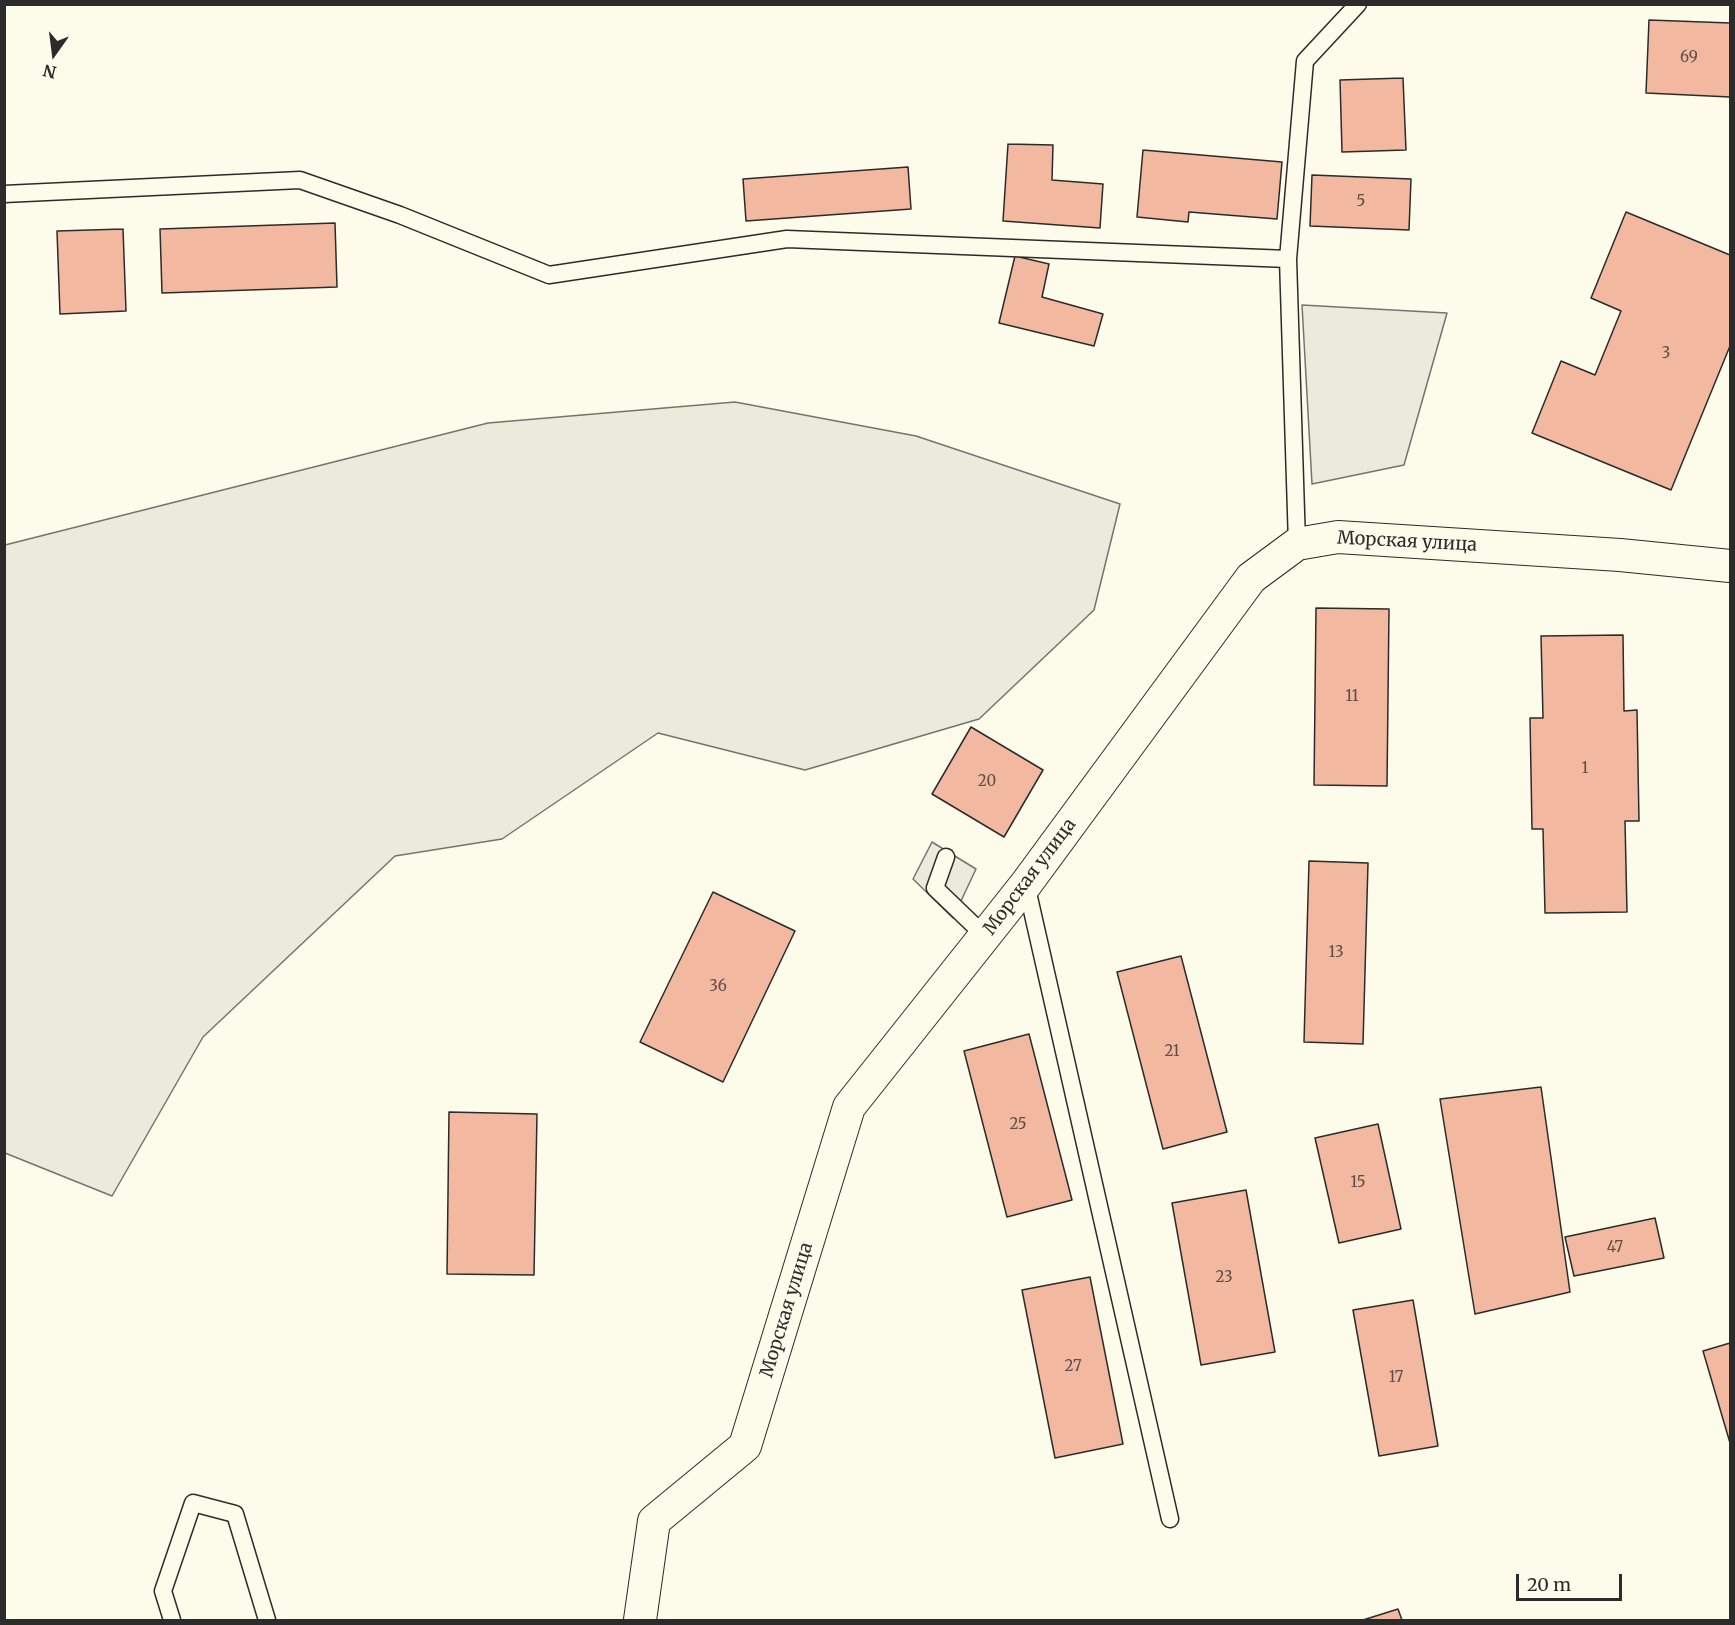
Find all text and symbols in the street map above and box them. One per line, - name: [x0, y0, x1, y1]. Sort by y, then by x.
- north arrow: [24, 24, 84, 84]
- house number: 69: [1680, 49, 1698, 67]
- text: N: [41, 60, 58, 83]
- house number: 5: [1357, 193, 1365, 211]
- house number: 3: [1662, 345, 1670, 363]
- street label: Морская улица: [1336, 528, 1478, 556]
- house number: 11: [1345, 688, 1359, 706]
- house number: 1: [1582, 760, 1588, 778]
- house number: 20: [978, 773, 996, 791]
- street label: Морская улица: [979, 815, 1081, 939]
- house number: 13: [1329, 944, 1343, 962]
- house number: 36: [709, 978, 727, 996]
- house number: 21: [1164, 1043, 1180, 1061]
- house number: 25: [1009, 1116, 1027, 1134]
- house number: 15: [1350, 1174, 1366, 1192]
- house number: 47: [1607, 1239, 1623, 1257]
- street label: Морская улица: [756, 1240, 818, 1380]
- house number: 23: [1216, 1269, 1232, 1287]
- house number: 27: [1065, 1358, 1081, 1376]
- house number: 17: [1389, 1369, 1403, 1387]
- scale bar: [1519, 1562, 1626, 1600]
- text: 20 m: [1527, 1573, 1571, 1596]

